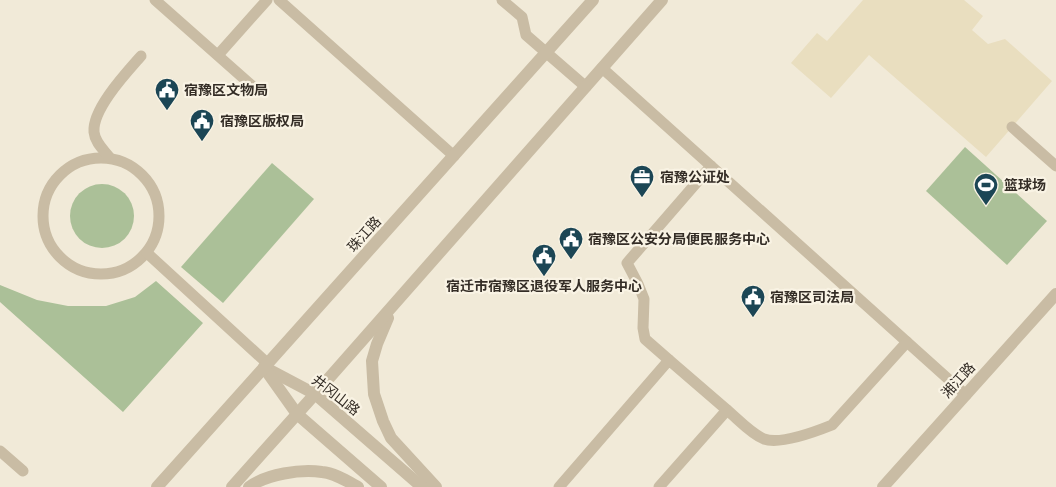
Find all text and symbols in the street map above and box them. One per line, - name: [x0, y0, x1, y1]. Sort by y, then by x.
- public building icon: 宿豫区文物局: [154, 77, 180, 111]
- place label: 宿豫区文物局: [184, 82, 268, 98]
- public building icon: 宿豫区版权局: [189, 108, 215, 142]
- place label: 宿豫区版权局: [220, 113, 304, 129]
- office icon: 宿豫公证处: [629, 164, 655, 198]
- place label: 宿豫公证处: [660, 169, 730, 185]
- sports icon: 篮球场: [973, 172, 999, 206]
- place label: 篮球场: [1004, 177, 1046, 193]
- street label: 珠江路: [344, 213, 384, 255]
- public building icon: 宿豫区公安分局便民服务中心: [558, 226, 584, 260]
- place label: 宿豫区公安分局便民服务中心: [588, 231, 770, 247]
- public building icon: 宿迁市宿豫区退役军人服务中心: [531, 243, 557, 277]
- place label: 宿迁市宿豫区退役军人服务中心: [446, 278, 642, 294]
- public building icon: 宿豫区司法局: [740, 284, 766, 318]
- place label: 宿豫区司法局: [770, 289, 854, 305]
- street label: 湘江路: [938, 359, 978, 401]
- street label: 井冈山路: [309, 371, 363, 419]

